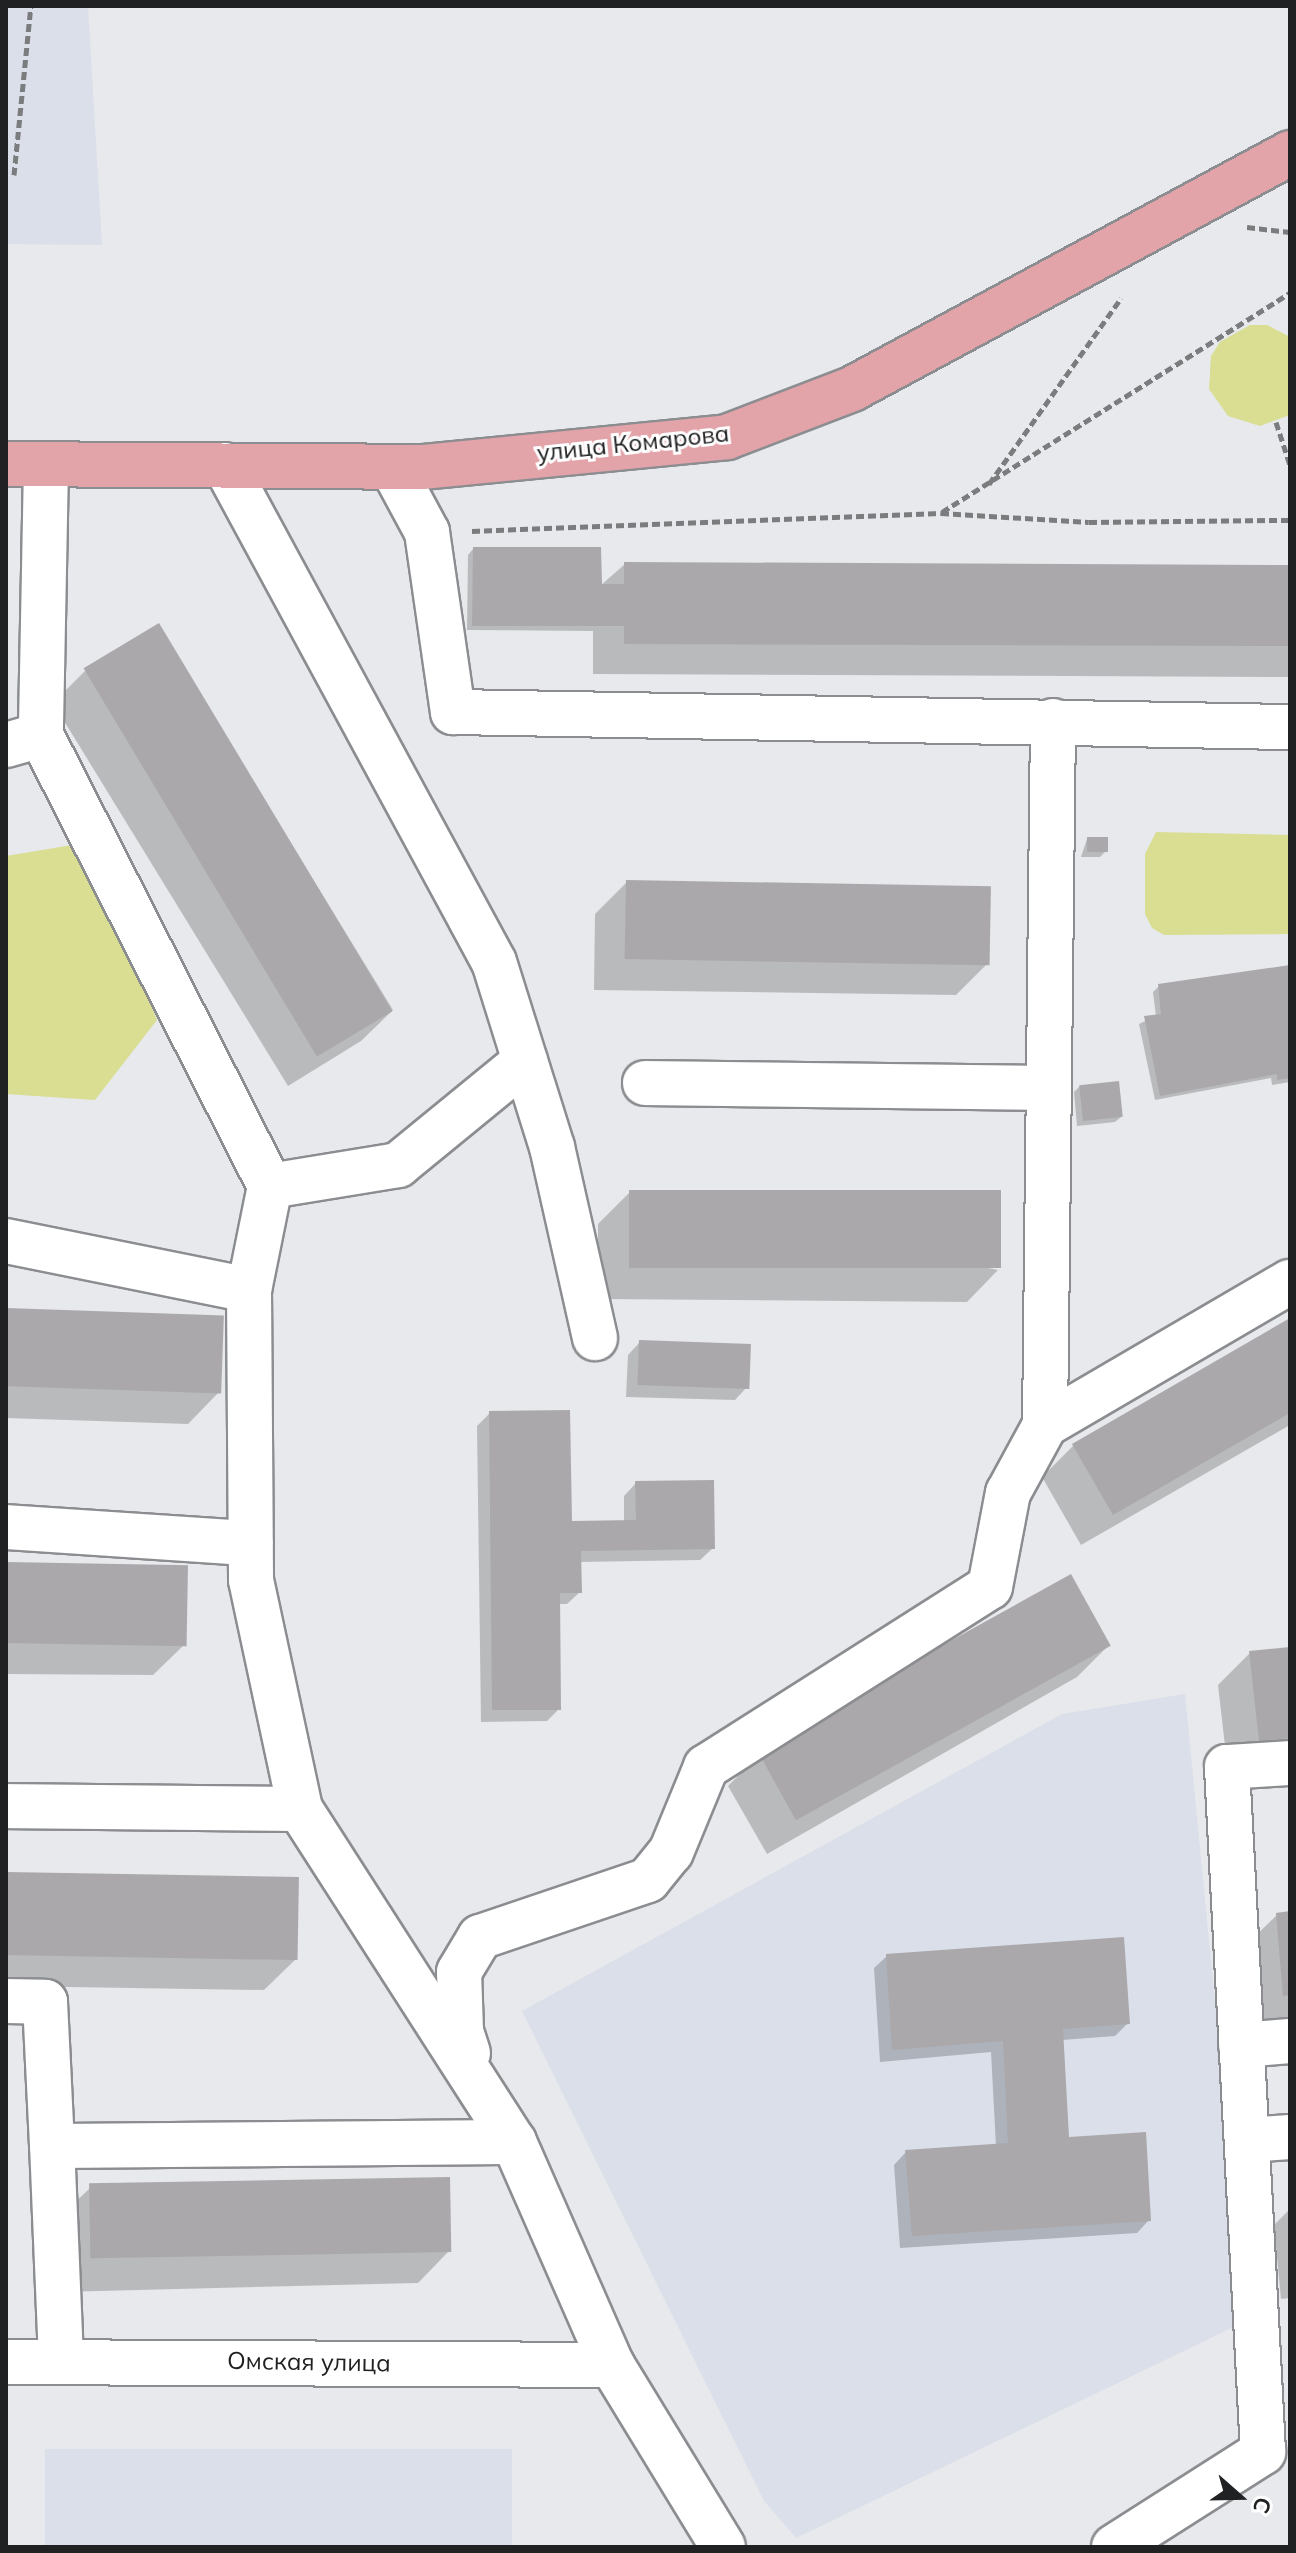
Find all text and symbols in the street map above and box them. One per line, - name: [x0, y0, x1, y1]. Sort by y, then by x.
- street label: улица Комарова: [535, 419, 731, 467]
- street label: Омская улица: [227, 2346, 391, 2378]
- north arrow: [1200, 2457, 1280, 2537]
- text: С: [1247, 2493, 1278, 2517]

